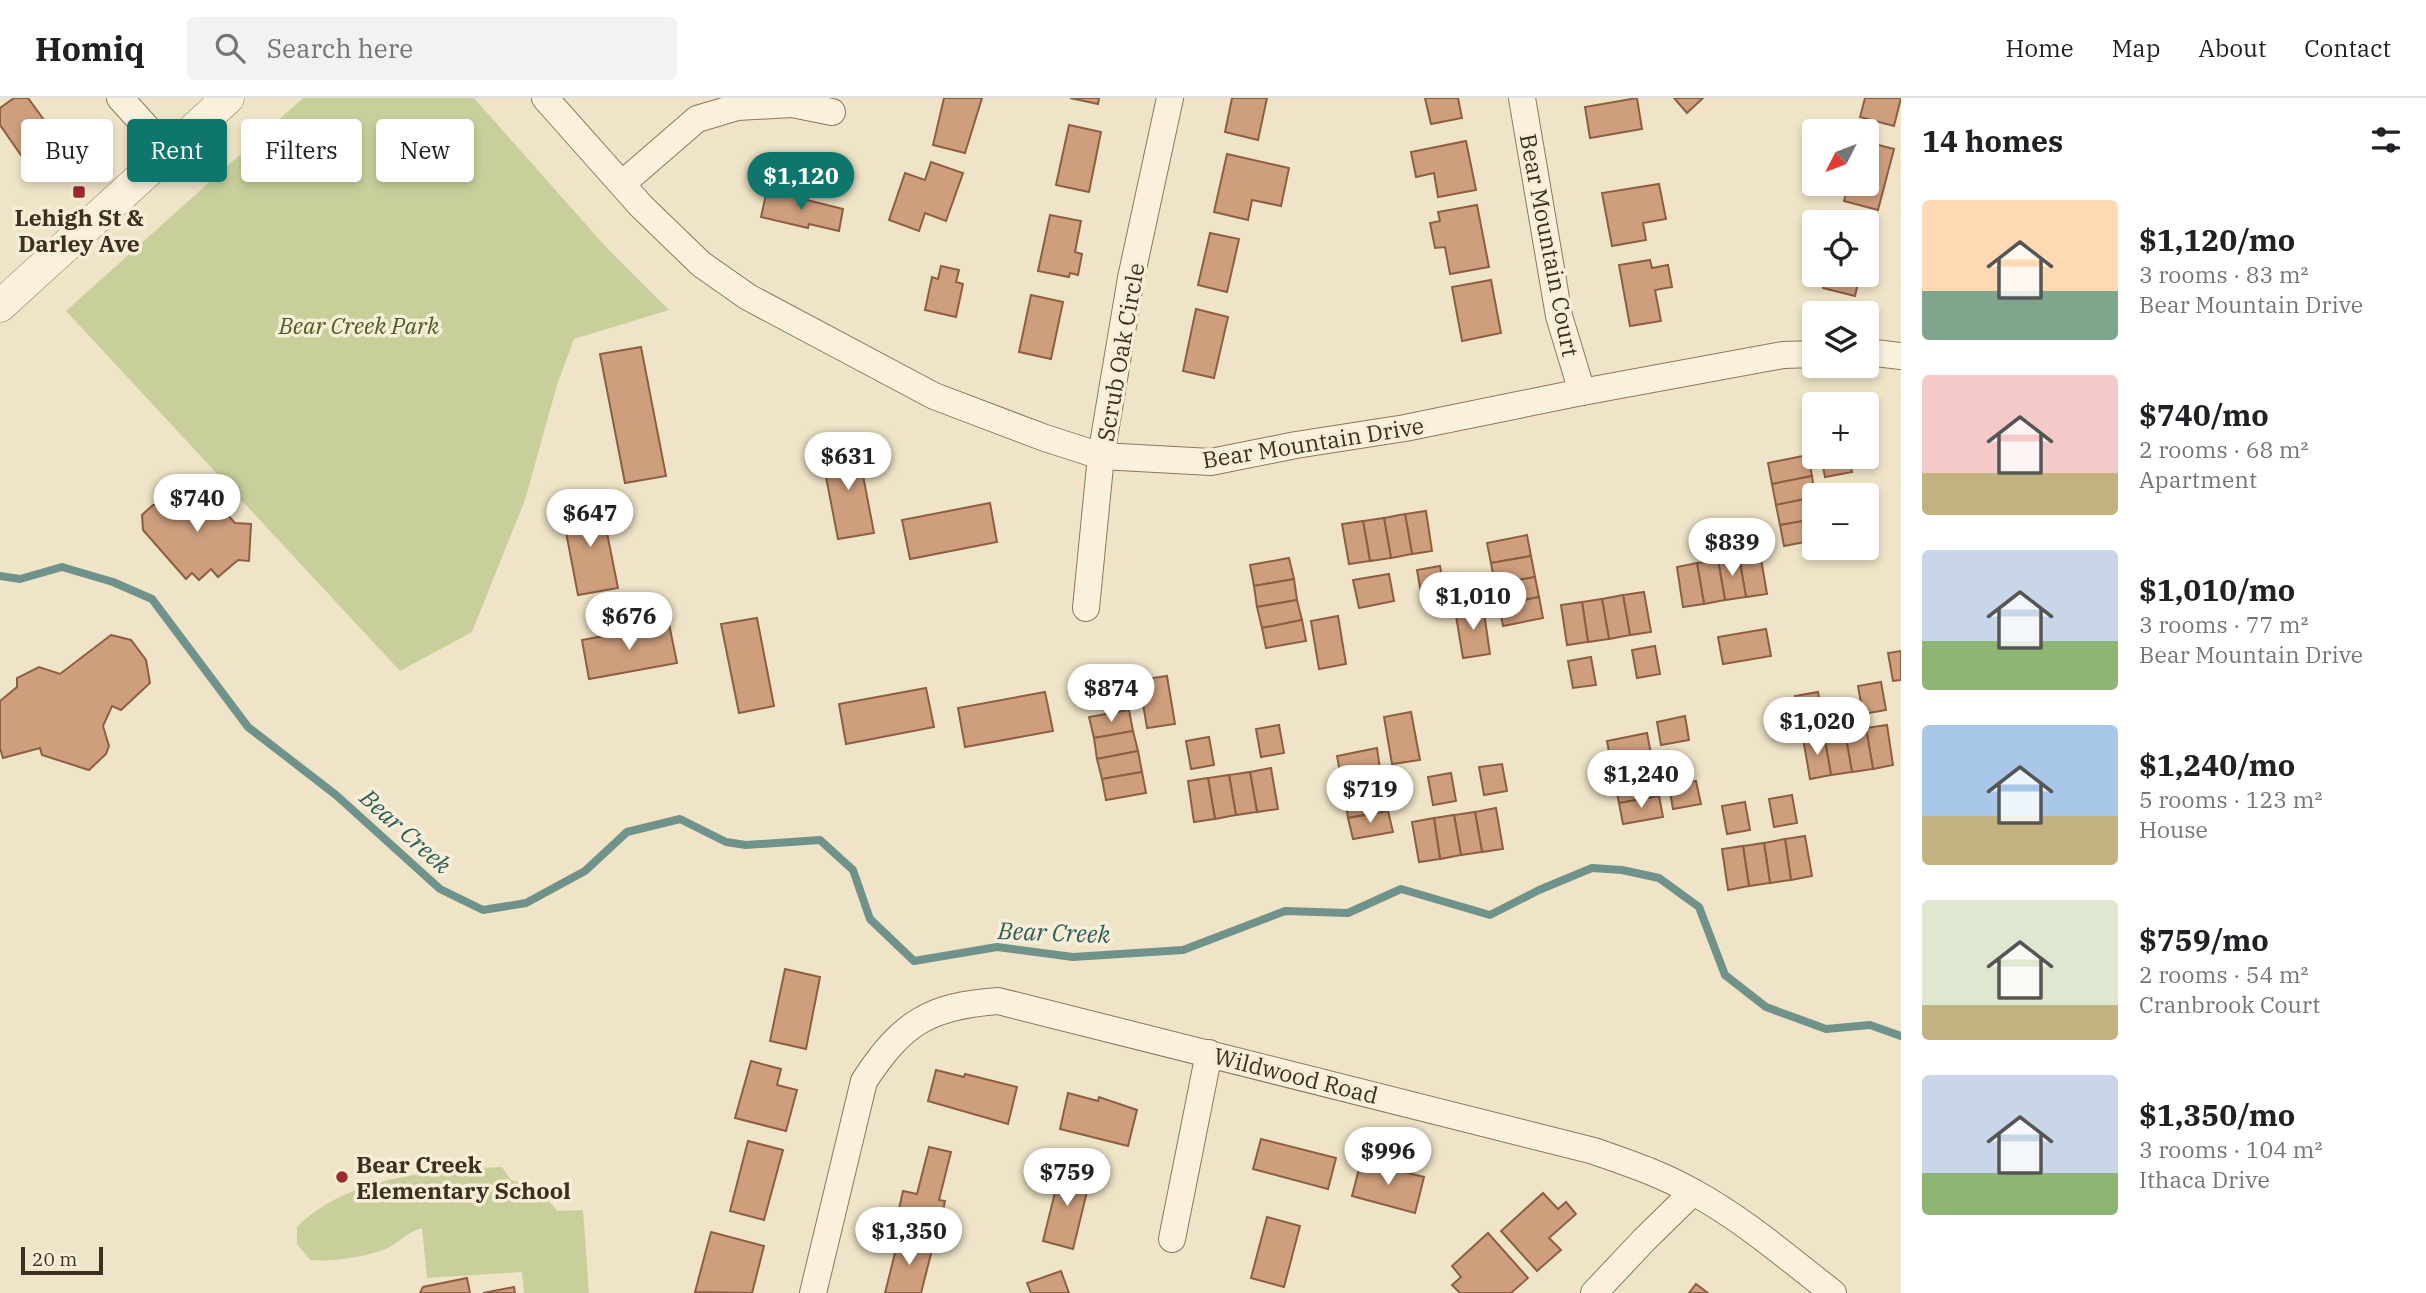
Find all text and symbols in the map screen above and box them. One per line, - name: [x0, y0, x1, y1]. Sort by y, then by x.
- search box: [187, 17, 677, 80]
- text: Homiq: [35, 27, 145, 70]
- icon: search: [211, 29, 249, 67]
- text: Search here: [267, 31, 413, 65]
- text: Home: [2006, 32, 2074, 64]
- text: Map: [2112, 32, 2160, 64]
- text: About: [2198, 32, 2266, 64]
- text: Contact: [2304, 32, 2391, 64]
- chip: Buy: [21, 119, 113, 182]
- chip: Rent: [127, 119, 227, 182]
- chip: Filters: [241, 119, 362, 182]
- chip: New: [376, 119, 474, 182]
- north arrow: [1802, 119, 1880, 196]
- map controls: [1802, 119, 1879, 560]
- text: 14 homes: [1922, 121, 2063, 160]
- icon: filters: [2367, 121, 2405, 159]
- street label: Bear Mountain Court: [1514, 131, 1586, 359]
- pin: $1,120: [744, 152, 858, 212]
- text: $1,120: [763, 160, 839, 190]
- marker: Lehigh St & Darley Ave: [71, 184, 87, 200]
- place label: Lehigh St & Darley Ave: [14, 202, 144, 258]
- button: locate: [1802, 210, 1879, 287]
- text: $1,120/mo: [2139, 220, 2295, 259]
- icon: home: [1978, 228, 2062, 312]
- text: 3 rooms · 83 m²: [2139, 259, 2309, 289]
- street label: Scrub Oak Circle: [1090, 260, 1150, 444]
- text: Bear Mountain Drive: [2139, 289, 2363, 319]
- button: layers: [1802, 301, 1879, 378]
- park label: Bear Creek Park: [278, 310, 440, 340]
- button: +: [1802, 392, 1879, 469]
- text: $740/mo: [2139, 395, 2269, 434]
- icon: home: [1978, 403, 2062, 487]
- street label: Bear Mountain Drive: [1200, 410, 1426, 474]
- pin: $631: [807, 432, 889, 492]
- text: 2 rooms · 68 m²: [2139, 434, 2309, 464]
- text: $631: [820, 440, 876, 470]
- text: Apartment: [2139, 464, 2257, 494]
- pin: $740: [156, 474, 238, 534]
- text: $740: [169, 482, 225, 512]
- button: −: [1802, 483, 1879, 560]
- pin: $647: [549, 490, 631, 549]
- text: $647: [562, 497, 618, 527]
- pin: $839: [1691, 518, 1773, 578]
- text: $839: [1704, 526, 1760, 556]
- text: $1,010/mo: [2139, 570, 2295, 609]
- pin: $1,010: [1416, 573, 1530, 632]
- icon: home: [1978, 578, 2062, 662]
- text: $1,010: [1435, 580, 1511, 610]
- pin: $676: [588, 592, 670, 652]
- text: $676: [601, 600, 657, 630]
- text: 3 rooms · 77 m²: [2139, 609, 2309, 639]
- text: Bear Mountain Drive: [2139, 639, 2363, 669]
- pin: $874: [1070, 664, 1152, 724]
- text: $874: [1083, 672, 1139, 702]
- pin: $1,020: [1760, 698, 1874, 757]
- text: $1,020: [1779, 705, 1855, 735]
- text: $1,240/mo: [2139, 745, 2295, 784]
- pin: $1,240: [1584, 750, 1698, 810]
- icon: home: [1978, 753, 2062, 837]
- text: $1,240: [1603, 758, 1679, 788]
- pin: $719: [1329, 766, 1411, 825]
- text: $719: [1342, 773, 1398, 803]
- water label: Bear Creek: [353, 781, 459, 881]
- text: 5 rooms · 123 m²: [2139, 784, 2322, 814]
- text: House: [2139, 814, 2208, 844]
- water label: Bear Creek: [996, 914, 1111, 950]
- text: $759/mo: [2139, 920, 2269, 959]
- icon: home: [1978, 928, 2062, 1012]
- text: 2 rooms · 54 m²: [2139, 959, 2309, 989]
- text: Cranbrook Court: [2139, 989, 2320, 1019]
- street label: Wildwood Road: [1211, 1040, 1381, 1110]
- text: $1,350/mo: [2139, 1095, 2295, 1134]
- icon: home: [1978, 1103, 2062, 1187]
- pin: $996: [1347, 1128, 1429, 1187]
- text: 3 rooms · 104 m²: [2139, 1134, 2322, 1164]
- text: $996: [1360, 1135, 1416, 1165]
- pin: $759: [1026, 1148, 1108, 1208]
- place label: Bear Creek Elementary School: [356, 1149, 571, 1205]
- text: $759: [1039, 1156, 1095, 1186]
- text: Ithaca Drive: [2139, 1164, 2270, 1194]
- marker: Bear Creek Elementary School: [334, 1169, 350, 1185]
- pin: $1,350: [852, 1208, 966, 1267]
- text: $1,350: [871, 1215, 947, 1245]
- scale bar: [21, 1244, 103, 1276]
- text: 20 m: [32, 1247, 77, 1271]

